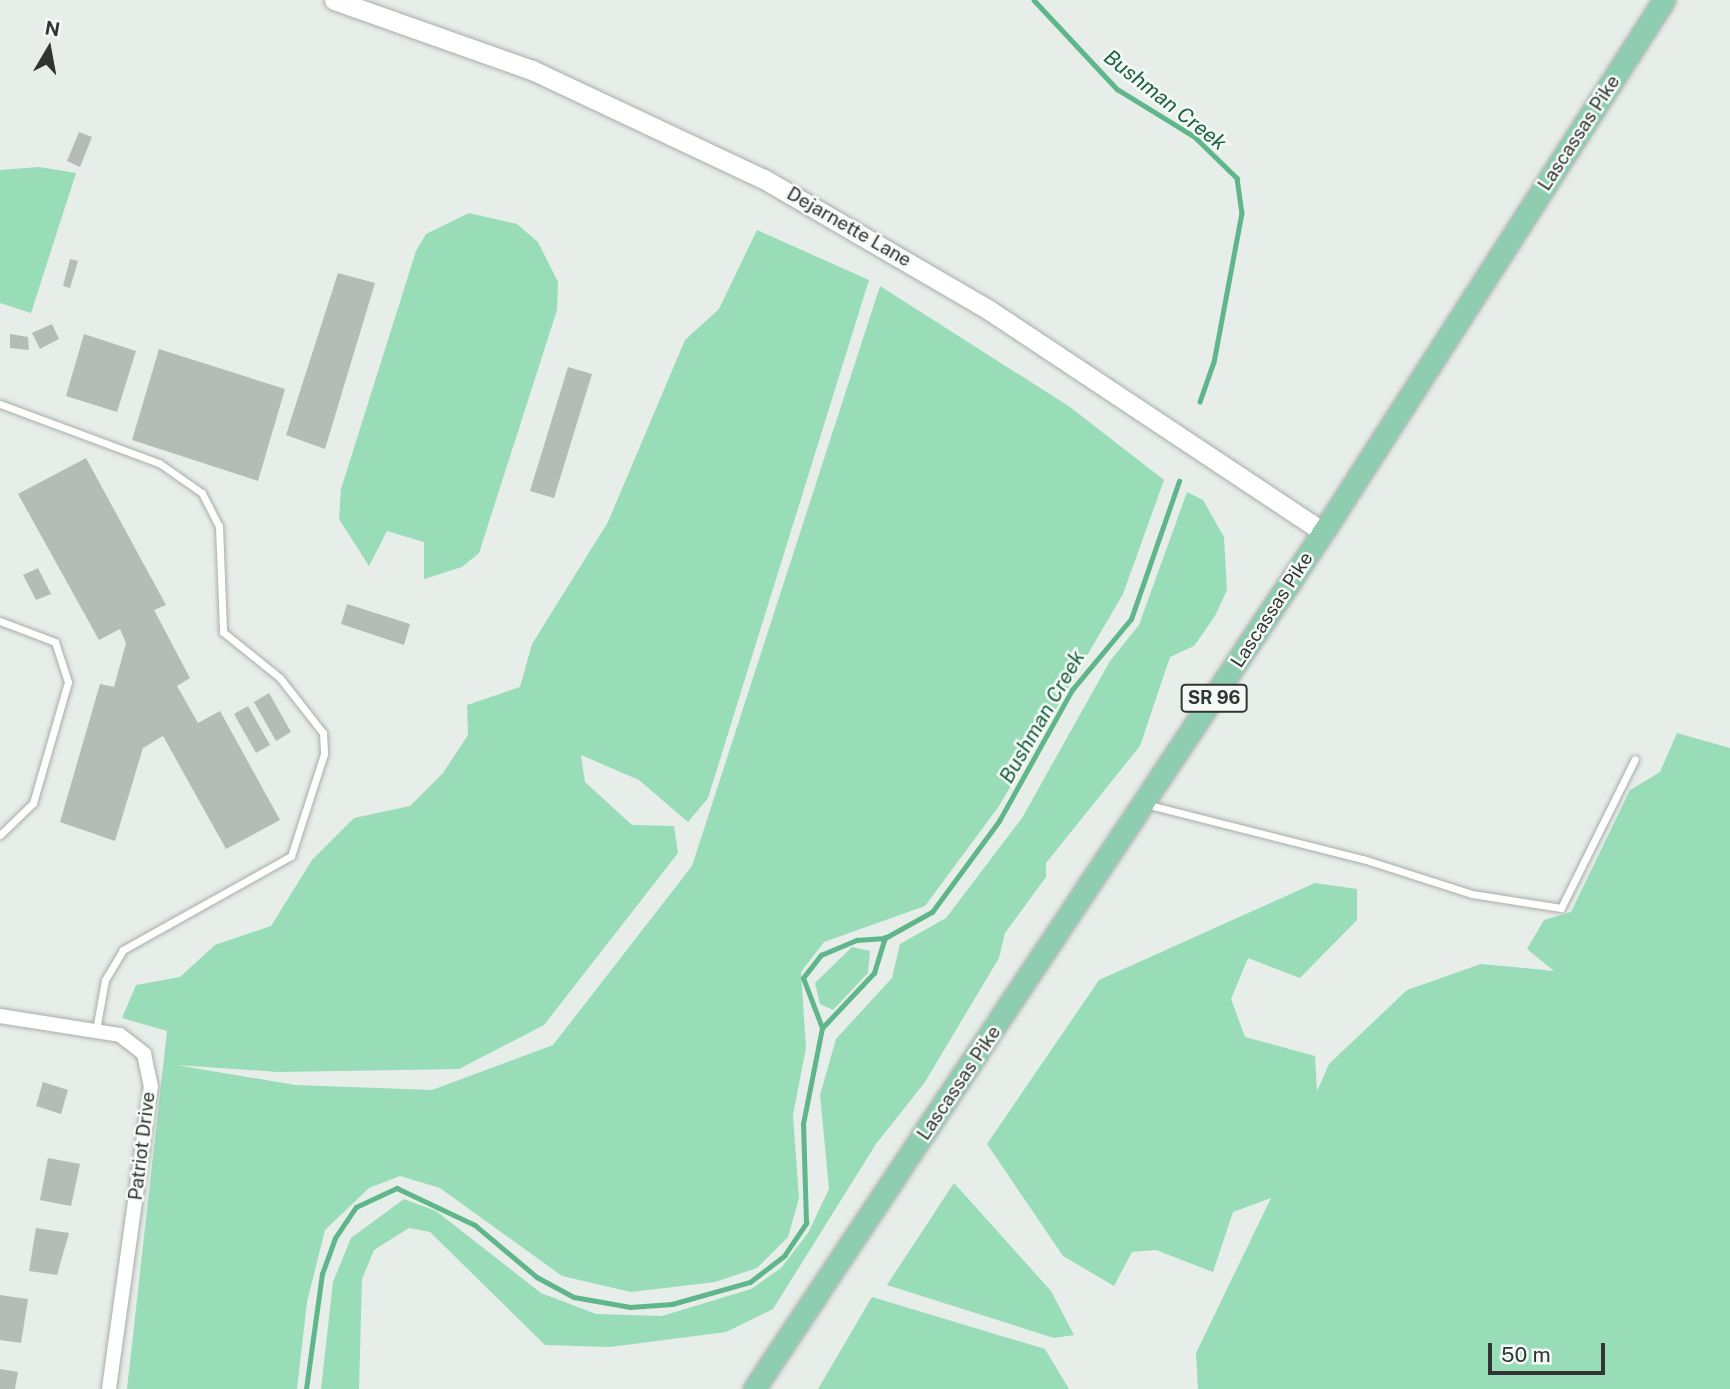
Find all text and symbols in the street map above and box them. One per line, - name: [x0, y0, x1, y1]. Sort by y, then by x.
- north arrow: [14, 14, 84, 84]
- text: N: [43, 16, 62, 40]
- water label: Bushman Creek: [1099, 44, 1231, 156]
- street label: Lascassas Pike: [1533, 71, 1625, 195]
- street label: Dejarnette Lane: [783, 182, 915, 272]
- street label: Lascassas Pike: [1226, 548, 1318, 672]
- water label: Bushman Creek: [994, 646, 1090, 788]
- road number: SR 96: [1179, 684, 1249, 712]
- street label: Lascassas Pike: [912, 1021, 1006, 1145]
- street label: Patriot Drive: [124, 1090, 160, 1202]
- scale bar: [1492, 1330, 1609, 1374]
- text: 50 m: [1501, 1342, 1551, 1367]

